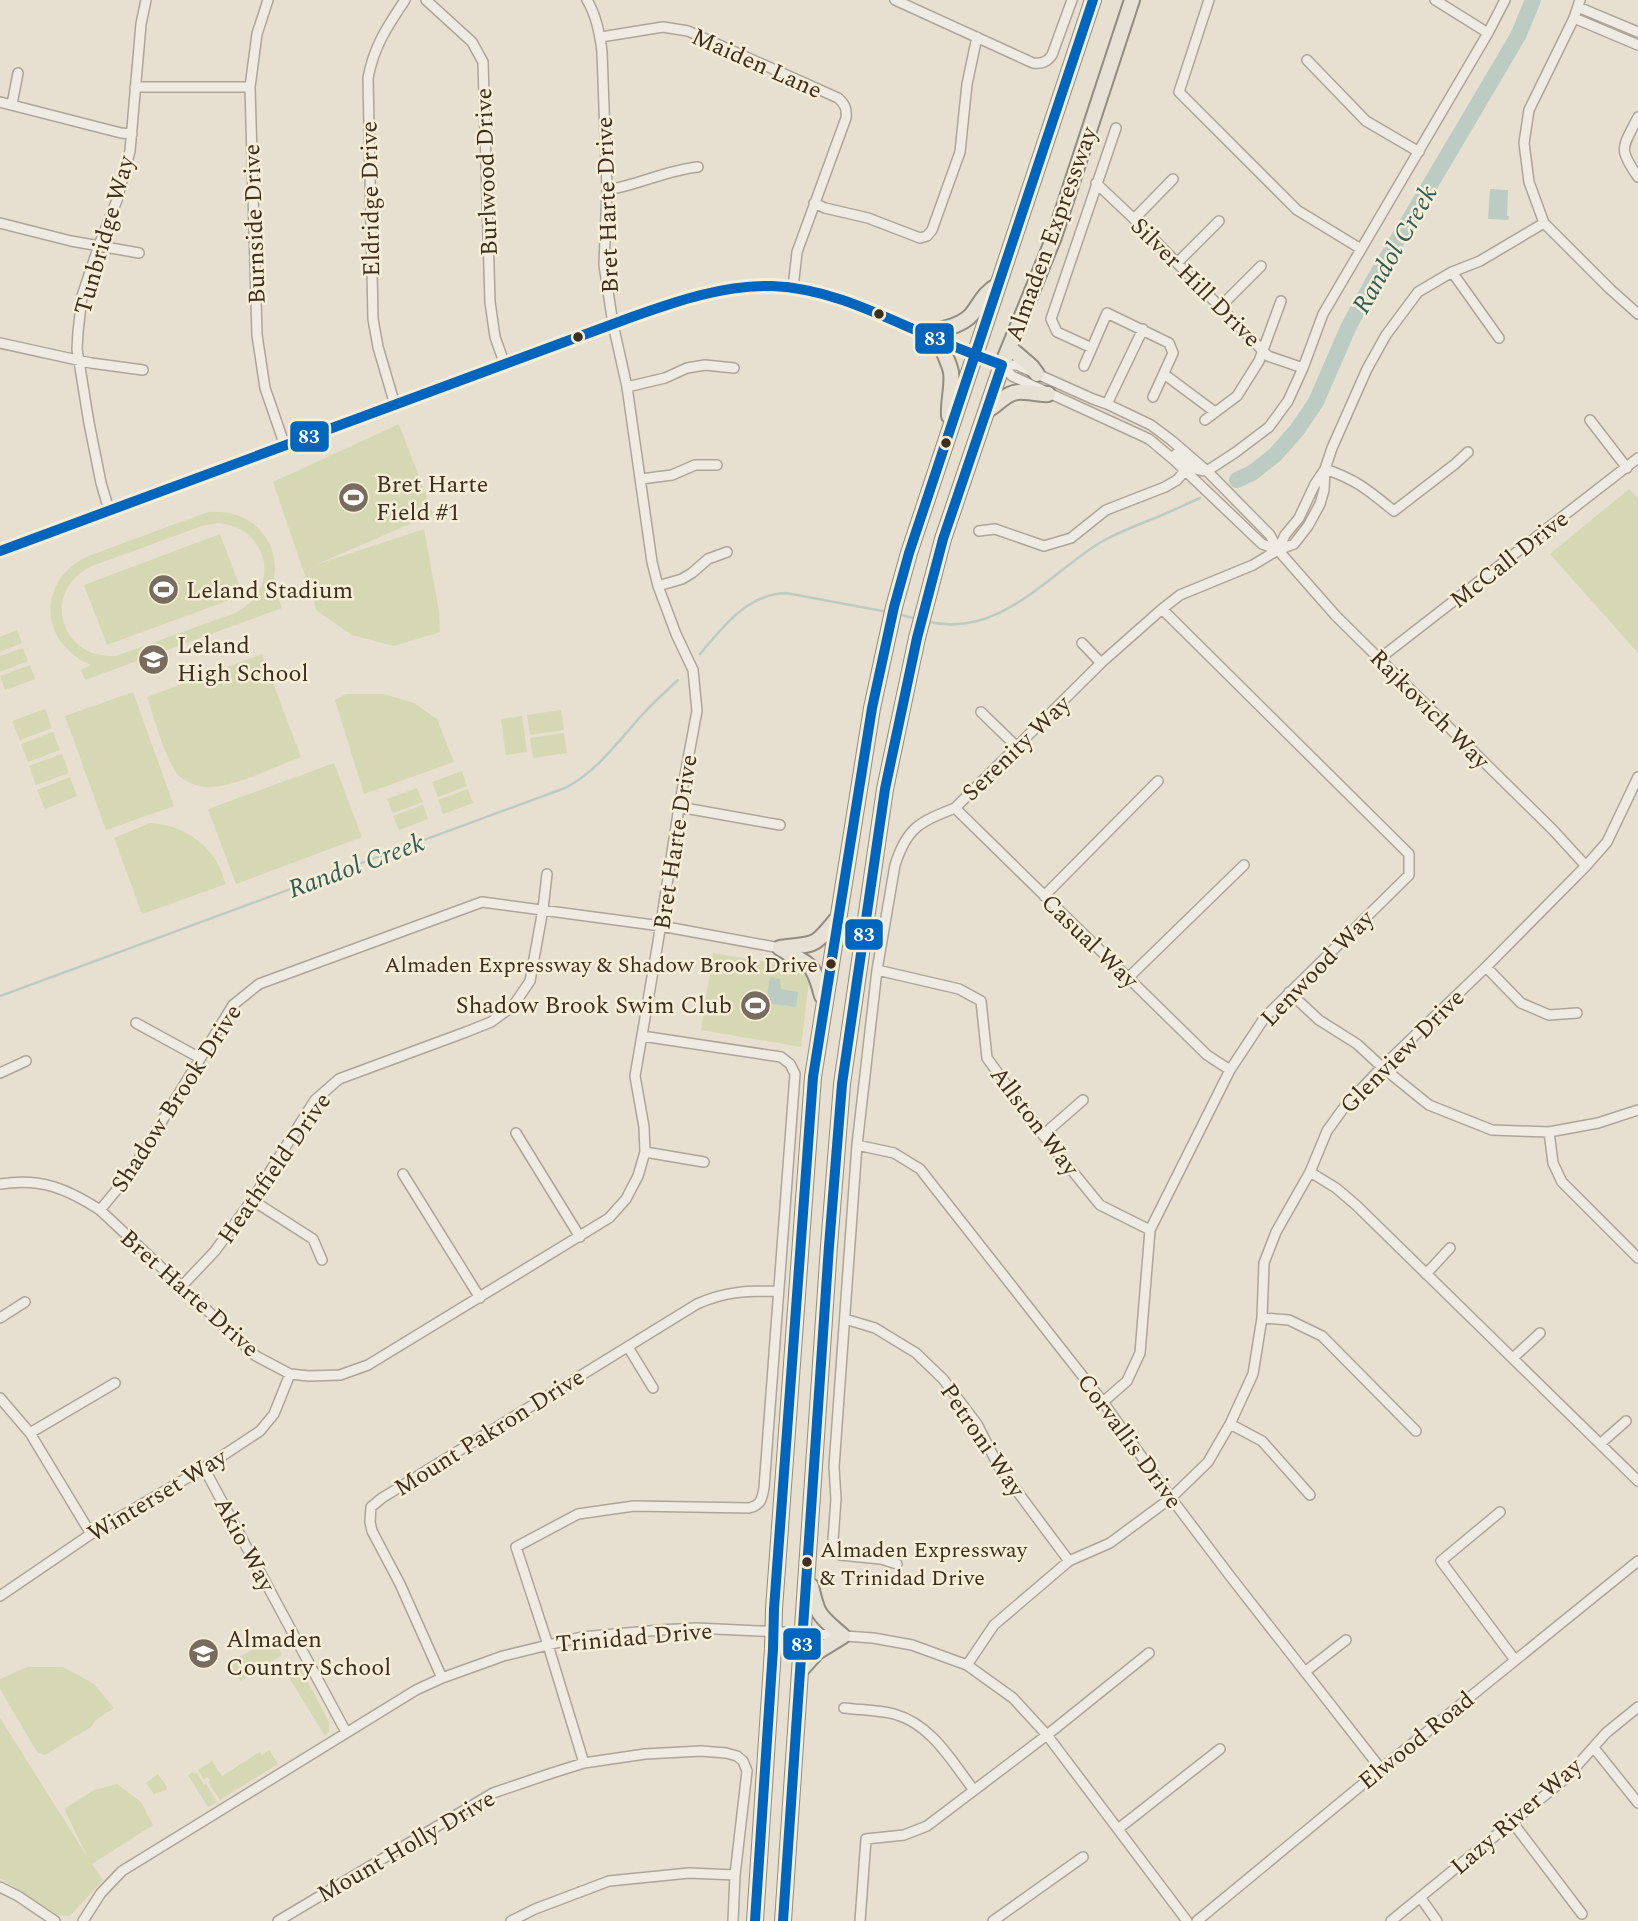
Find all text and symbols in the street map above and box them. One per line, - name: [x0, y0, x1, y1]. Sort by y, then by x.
- street label: Maiden Lane: [685, 19, 828, 109]
- street label: Burlwood Drive: [466, 87, 508, 257]
- street label: Bret Harte Drive: [587, 116, 629, 294]
- street label: Eldridge Drive: [352, 121, 390, 277]
- street label: Almaden Expressway: [996, 121, 1108, 347]
- street label: Burnside Drive: [234, 143, 276, 305]
- street label: Tunbridge Way: [65, 150, 145, 319]
- water label: Randol Creek: [1342, 178, 1448, 321]
- street label: Silver Hill Drive: [1122, 209, 1269, 356]
- unlabelled marker: [872, 307, 886, 321]
- line badge: 83: [914, 322, 955, 355]
- text: 83: [924, 325, 946, 354]
- unlabelled marker: [571, 330, 585, 344]
- line badge: 83: [289, 420, 330, 453]
- text: 83: [298, 423, 320, 452]
- unlabelled marker: [939, 436, 953, 450]
- place label: Bret Harte Field #1: [376, 467, 488, 531]
- sports icon: Bret Harte Field #1: [336, 481, 370, 515]
- street label: McCall Drive: [1442, 502, 1577, 618]
- sports icon: Leland Stadium: [146, 573, 180, 607]
- place label: Leland Stadium: [186, 573, 353, 609]
- place label: Leland High School: [177, 628, 309, 692]
- street label: Rajkovich Way: [1361, 641, 1499, 779]
- school or university icon: Leland High School: [137, 642, 171, 676]
- street label: Serenity Way: [954, 686, 1080, 810]
- street label: Bret Harte Drive: [644, 752, 708, 932]
- water label: Randol Creek: [282, 823, 430, 909]
- street label: Casual Way: [1032, 886, 1147, 999]
- street label: Lenwood Way: [1253, 901, 1384, 1035]
- line badge: 83: [844, 918, 884, 951]
- text: 83: [853, 921, 875, 950]
- place label: Almaden Expressway & Shadow Brook Drive: [384, 949, 818, 982]
- marker: Almaden Expressway & Shadow Brook Drive: [824, 957, 838, 971]
- street label: Glenview Drive: [1332, 981, 1474, 1123]
- place label: Shadow Brook Swim Club: [456, 988, 732, 1024]
- sports icon: Shadow Brook Swim Club: [738, 988, 772, 1022]
- street label: Shadow Brook Drive: [102, 997, 251, 1200]
- street label: Allston Way: [981, 1059, 1088, 1185]
- street label: Heathfield Drive: [209, 1085, 341, 1252]
- street label: Bret Harte Drive: [112, 1221, 267, 1366]
- street label: Mount Pakron Drive: [387, 1360, 592, 1506]
- street label: Corvallis Drive: [1068, 1366, 1191, 1517]
- street label: Petroni Way: [931, 1376, 1035, 1506]
- street label: Winterset Way: [81, 1439, 235, 1552]
- street label: Akio Way: [204, 1490, 285, 1600]
- place label: Almaden Expressway & Trinidad Drive: [820, 1534, 1029, 1595]
- marker: Almaden Expressway & Trinidad Drive: [800, 1555, 814, 1569]
- street label: Trinidad Drive: [554, 1613, 714, 1663]
- place label: Almaden Country School: [226, 1622, 391, 1686]
- line badge: 83: [782, 1627, 822, 1661]
- text: 83: [791, 1631, 813, 1660]
- school or university icon: Almaden Country School: [186, 1636, 220, 1670]
- street label: Elwood Road: [1351, 1683, 1483, 1799]
- street label: Lazy River Way: [1443, 1748, 1591, 1884]
- street label: Mount Holly Drive: [311, 1781, 502, 1913]

